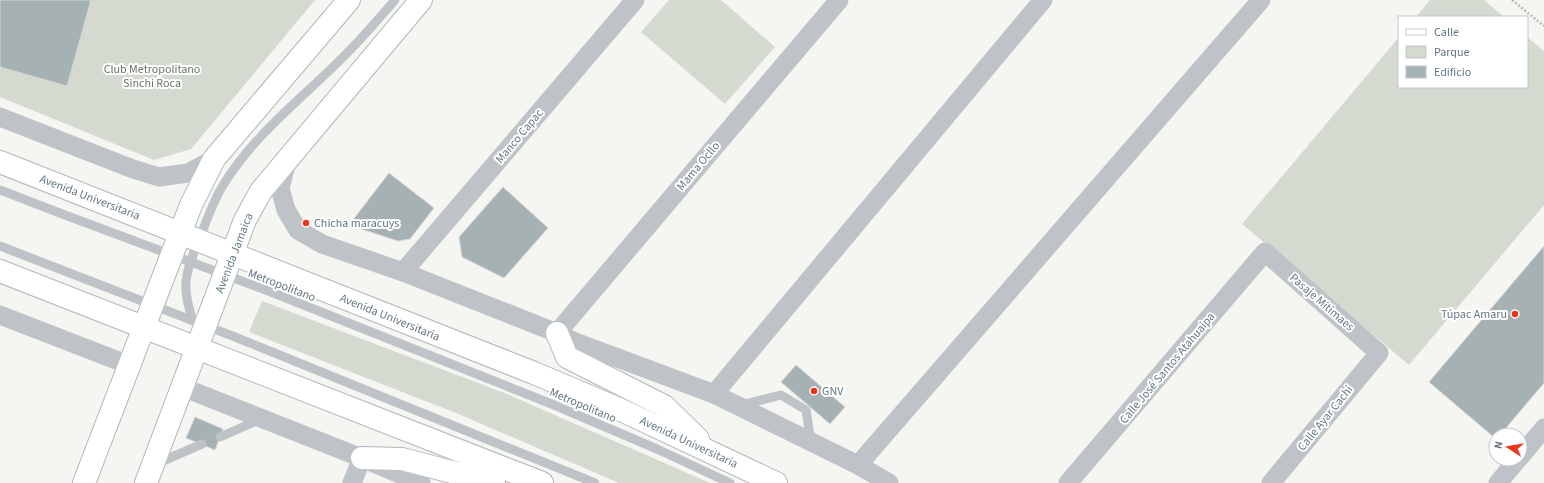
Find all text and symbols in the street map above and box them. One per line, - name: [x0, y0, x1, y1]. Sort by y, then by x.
- legend: [1398, 16, 1528, 88]
- text: Calle: [1434, 24, 1459, 41]
- text: Parque: [1434, 44, 1470, 61]
- park label: Club Metropolitano Sinchi Roca: [104, 61, 200, 92]
- text: Edificio: [1434, 64, 1471, 81]
- street label: Manco Capac: [492, 105, 548, 167]
- street label: Mama Ocllo: [673, 138, 724, 194]
- street label: Avenida Universitaria: [37, 170, 143, 224]
- street label: Avenida Jamaica: [211, 211, 258, 296]
- place label: Chicha maracuys: [314, 215, 399, 232]
- marker: Chicha maracuys: [301, 218, 311, 228]
- street label: Metropolitano: [246, 265, 318, 306]
- street label: Pasaje Mitimaes: [1286, 270, 1358, 335]
- street label: Avenida Universitaria: [337, 290, 442, 345]
- place label: Túpac Amaru: [1441, 306, 1507, 323]
- street label: Calle José Santos Atahuaipa: [1116, 309, 1219, 428]
- marker: Túpac Amaru: [1510, 309, 1520, 319]
- street label: Calle Ayar Cachi: [1294, 382, 1357, 455]
- place label: GNV: [822, 383, 844, 400]
- street label: Metropolitano: [547, 384, 619, 427]
- marker: GNV: [809, 386, 819, 396]
- street label: Avenida Universitaria: [637, 412, 741, 473]
- north arrow: [1488, 427, 1528, 467]
- text: N: [1491, 440, 1507, 450]

